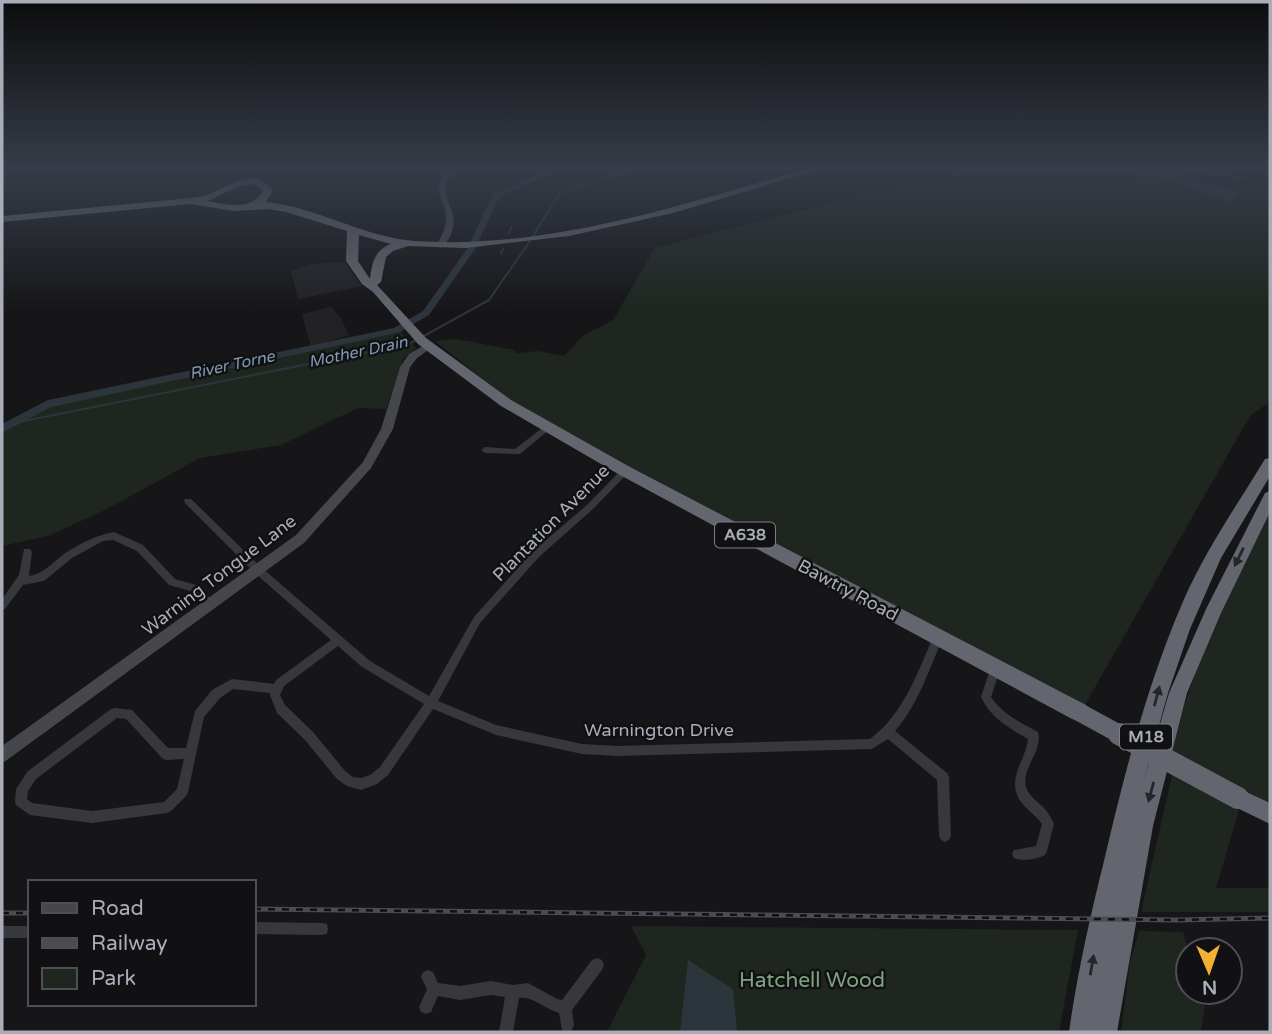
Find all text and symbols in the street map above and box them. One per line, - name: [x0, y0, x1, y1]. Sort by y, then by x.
- water label: Mother Drain: [307, 331, 411, 372]
- water label: River Torne: [188, 346, 277, 384]
- street label: Plantation Avenue: [488, 460, 614, 586]
- street label: Warning Tongue Lane: [138, 510, 300, 640]
- road number: A638: [715, 522, 775, 548]
- one-way arrow: [1233, 547, 1245, 567]
- street label: Bawtry Road: [794, 554, 902, 626]
- one-way arrow: [1152, 685, 1163, 707]
- street label: Warnington Drive: [584, 719, 734, 741]
- road number: M18: [1120, 724, 1172, 750]
- one-way arrow: [1145, 782, 1155, 803]
- legend: [28, 880, 256, 1006]
- text: Road: [91, 896, 144, 921]
- text: Railway: [91, 931, 168, 956]
- north arrow: [1174, 936, 1244, 1006]
- one-way arrow: [1087, 954, 1098, 976]
- text: Park: [91, 966, 136, 991]
- park label: Hatchell Wood: [739, 968, 885, 993]
- text: N: [1202, 976, 1218, 998]

